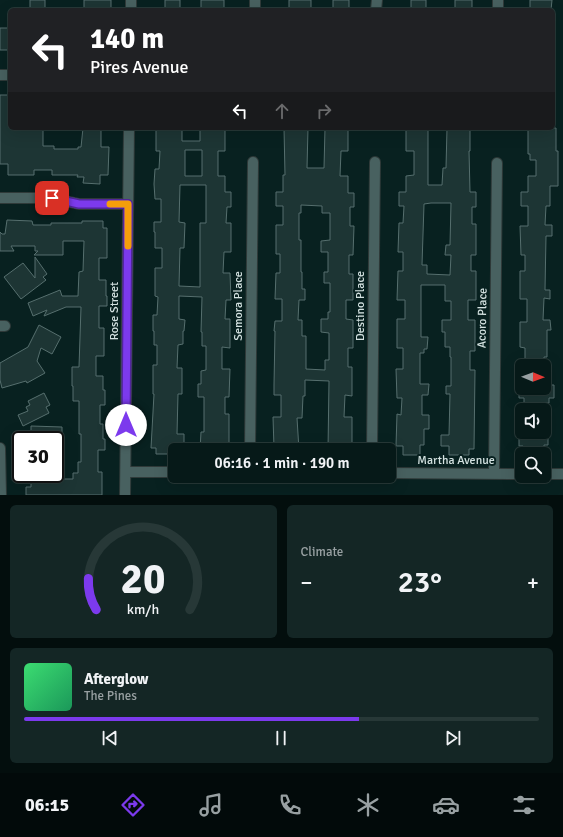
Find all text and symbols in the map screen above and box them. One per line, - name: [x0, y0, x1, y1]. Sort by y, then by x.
- text: 140 m: [90, 22, 164, 56]
- icon: left: [24, 24, 76, 76]
- text: Pires Avenue: [90, 56, 189, 78]
- icon: left: [229, 100, 251, 122]
- icon: ahead: [271, 100, 293, 122]
- icon: right: [313, 100, 335, 122]
- pin: [35, 181, 69, 215]
- icon: arrive: [41, 187, 63, 209]
- street label: Semora Place: [231, 271, 246, 341]
- street label: Destino Place: [353, 271, 368, 341]
- street label: Rose Street: [107, 282, 122, 340]
- street label: Acoro Place: [474, 288, 491, 348]
- north arrow: [515, 359, 551, 395]
- map controls: [515, 359, 551, 483]
- button: sound: [515, 403, 551, 439]
- position arrow: [105, 404, 147, 446]
- speed limit sign: 30: [12, 431, 64, 483]
- button: search: [515, 447, 551, 483]
- street label: Martha Avenue: [417, 453, 495, 468]
- text: 06:16 · 1 min · 190 m: [215, 454, 349, 472]
- text: Climate: [301, 544, 343, 560]
- text: 20: [121, 553, 166, 604]
- text: 23°: [398, 564, 442, 601]
- text: −: [301, 569, 312, 596]
- text: +: [527, 569, 539, 596]
- text: km/h: [127, 600, 159, 617]
- text: Afterglow: [84, 670, 148, 688]
- text: The Pines: [84, 688, 137, 704]
- icon: previous: [99, 727, 121, 749]
- icon: pause: [270, 727, 292, 749]
- icon: next: [442, 727, 464, 749]
- icon: directions: [119, 791, 147, 819]
- icon: music: [197, 791, 225, 819]
- icon: phone: [276, 791, 304, 819]
- icon: climate: [354, 791, 382, 819]
- icon: car: [432, 791, 460, 819]
- icon: filters: [510, 791, 538, 819]
- text: 06:15: [25, 794, 69, 816]

